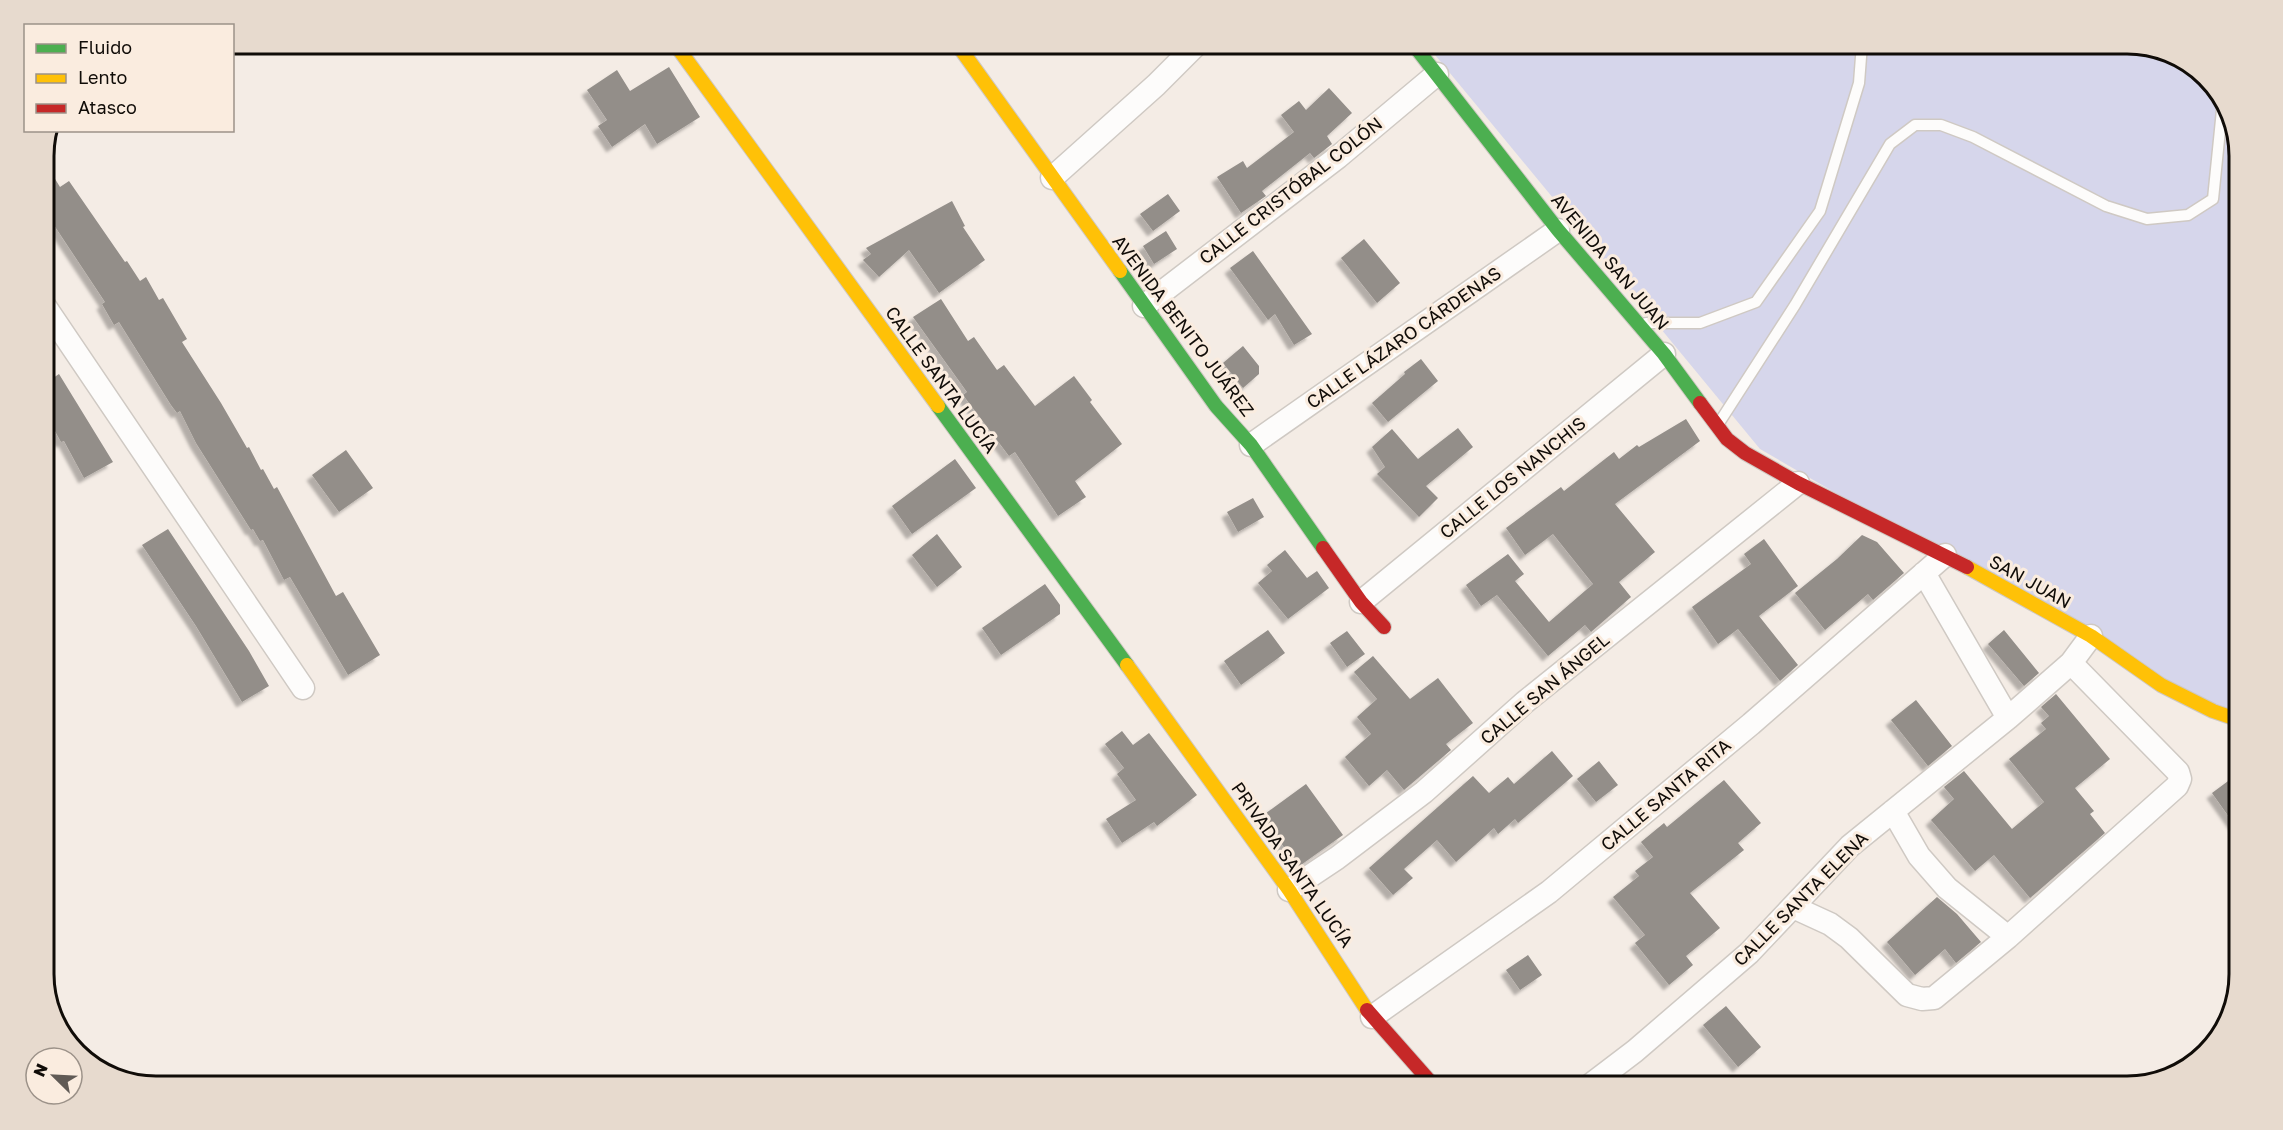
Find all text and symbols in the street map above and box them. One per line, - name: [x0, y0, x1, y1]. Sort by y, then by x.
- legend: [24, 24, 234, 132]
- text: Fluido: [78, 36, 132, 58]
- text: Lento: [78, 66, 127, 88]
- text: Atasco: [78, 96, 137, 118]
- street label: CALLE CRISTÓBAL COLÓN: [1195, 112, 1386, 268]
- street label: AVENIDA SAN JUAN: [1547, 189, 1674, 334]
- street label: AVENIDA BENITO JUÁREZ: [1108, 230, 1259, 420]
- street label: CALLE LÁZARO CÁRDENAS: [1302, 261, 1505, 413]
- street label: CALLE SANTA LUCÍA: [881, 302, 1002, 457]
- street label: CALLE LOS NANCHIS: [1435, 412, 1590, 543]
- street label: SAN JUAN: [1986, 550, 2075, 613]
- street label: CALLE SAN ÁNGEL: [1476, 628, 1613, 748]
- street label: CALLE SANTA RITA: [1596, 733, 1735, 855]
- street label: PRIVADA SANTA LUCÍA: [1227, 777, 1358, 951]
- street label: CALLE SANTA ELENA: [1728, 826, 1872, 970]
- north arrow: [24, 1046, 84, 1106]
- text: N: [29, 1060, 52, 1080]

